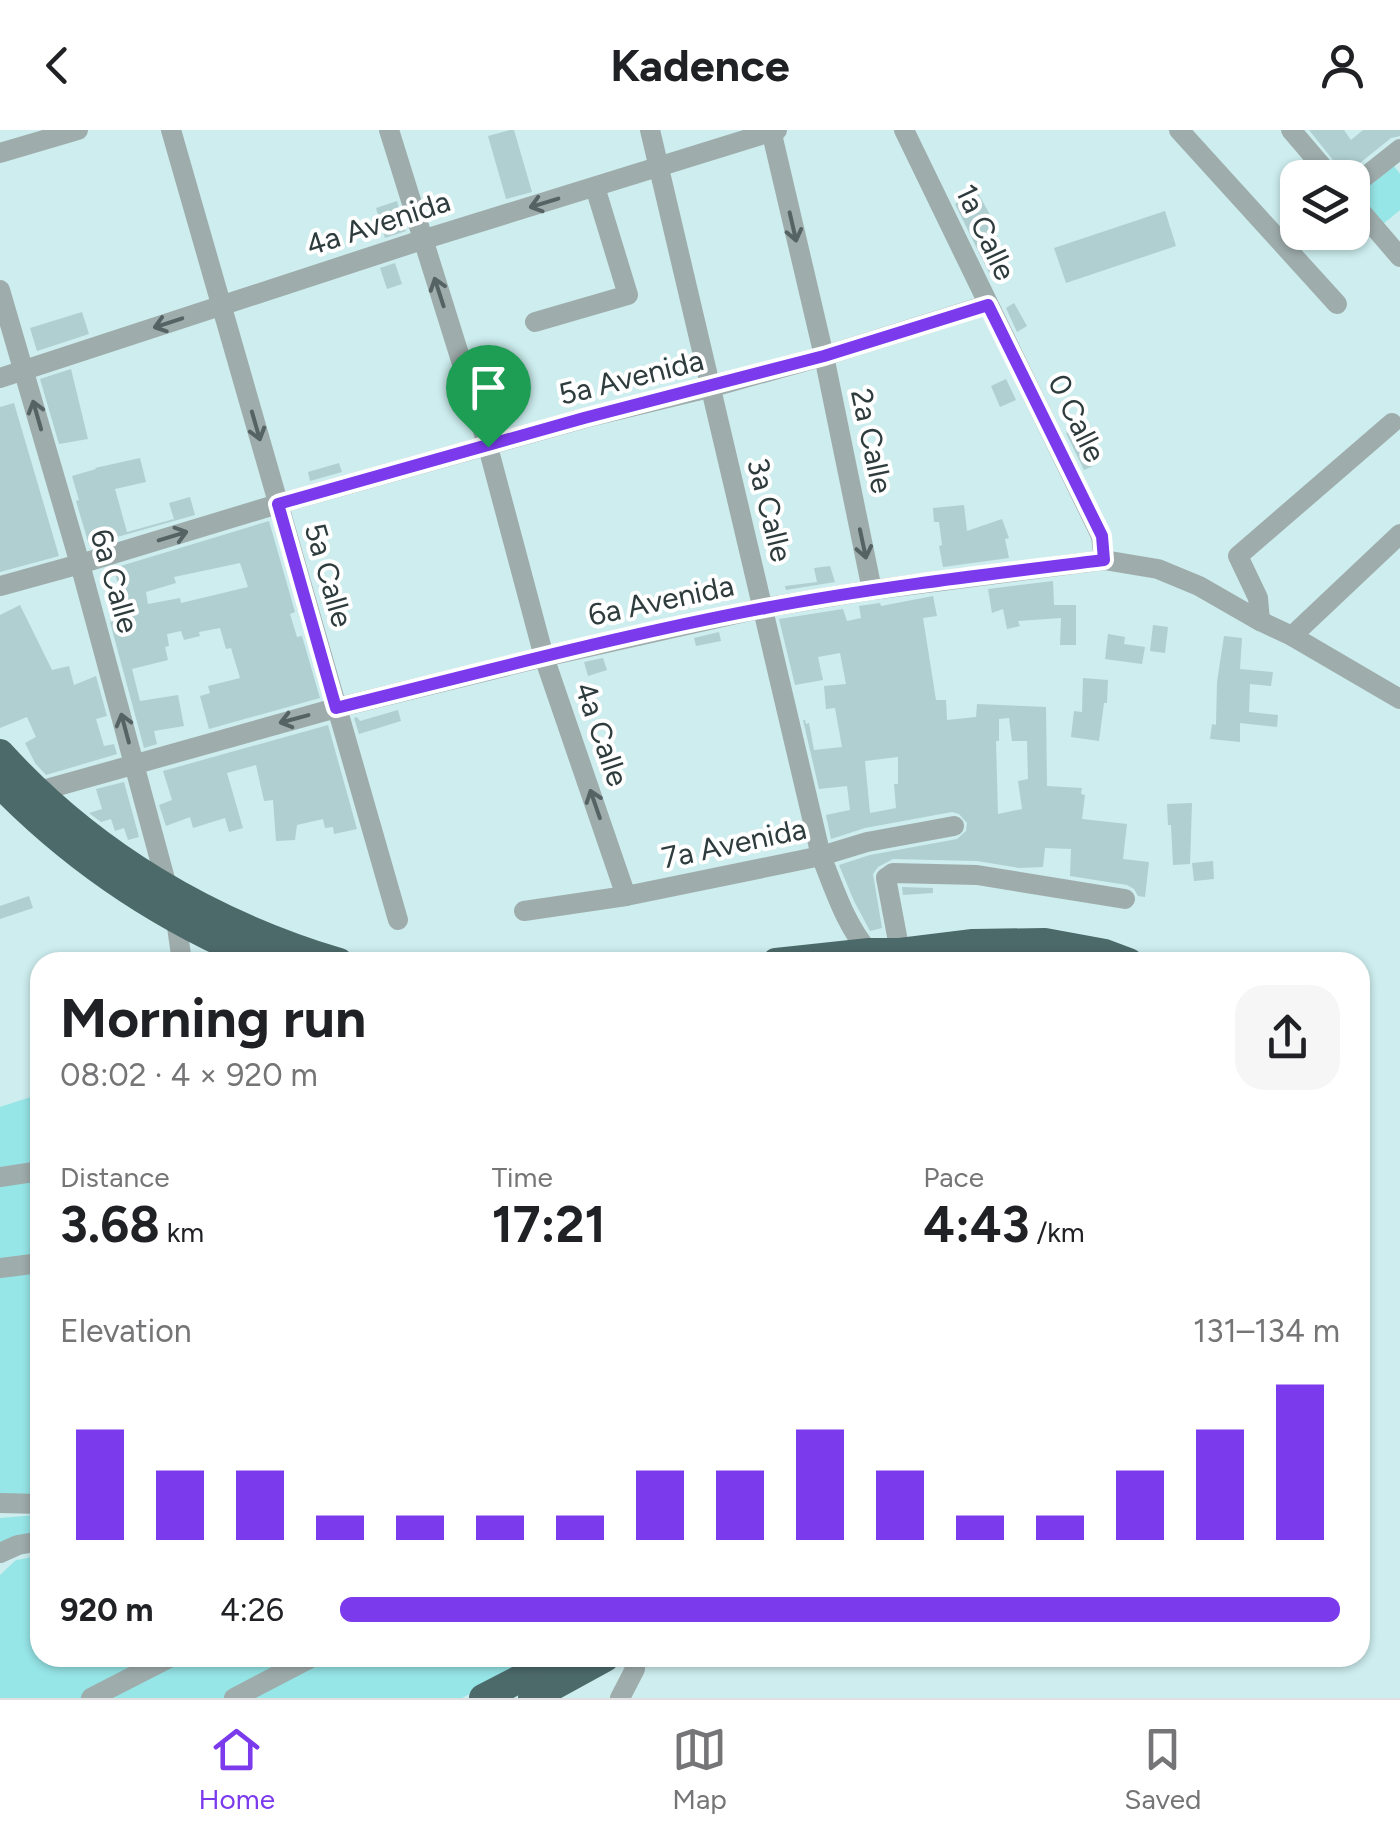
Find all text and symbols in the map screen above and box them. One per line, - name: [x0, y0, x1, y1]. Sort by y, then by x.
- icon: back: [30, 38, 85, 93]
- text: Kadence: [610, 38, 790, 92]
- icon: person: [1315, 38, 1370, 93]
- map controls: [1280, 160, 1370, 250]
- button: layers: [1280, 160, 1370, 250]
- street label: 1a Calle: [948, 178, 1024, 286]
- street label: 4a Avenida: [301, 182, 455, 264]
- one-way arrow: [529, 195, 561, 213]
- one-way arrow: [785, 210, 803, 242]
- one-way arrow: [429, 277, 447, 309]
- one-way arrow: [153, 316, 185, 334]
- street label: 5a Avenida: [555, 341, 707, 413]
- pin: [446, 345, 531, 448]
- icon: arrive: [461, 360, 516, 415]
- street label: 0 Calle: [1040, 368, 1114, 468]
- street label: 2a Calle: [843, 385, 901, 497]
- one-way arrow: [26, 400, 45, 431]
- one-way arrow: [247, 410, 266, 441]
- street label: 3a Calle: [739, 454, 801, 566]
- street label: 5a Calle: [297, 519, 361, 631]
- street label: 6a Calle: [83, 525, 147, 637]
- one-way arrow: [157, 526, 188, 544]
- one-way arrow: [854, 527, 873, 559]
- street label: 6a Avenida: [585, 567, 737, 633]
- street label: 4a Calle: [567, 677, 637, 791]
- one-way arrow: [279, 711, 310, 730]
- one-way arrow: [115, 713, 133, 744]
- one-way arrow: [584, 789, 602, 820]
- street label: 7a Avenida: [658, 810, 810, 876]
- text: Morning run: [60, 985, 366, 1051]
- button: share: [1235, 985, 1340, 1090]
- text: 08:02 · 4 × 920 m: [60, 1056, 318, 1094]
- text: Distance: [60, 1160, 170, 1194]
- text: Time: [492, 1160, 553, 1194]
- text: Pace: [923, 1160, 984, 1194]
- text: 3.68: [60, 1194, 160, 1255]
- text: 17:21: [492, 1194, 606, 1255]
- text: 4:43: [923, 1194, 1029, 1255]
- text: km: [160, 1215, 204, 1249]
- text: /km: [1029, 1215, 1085, 1249]
- text: Elevation: [60, 1312, 192, 1350]
- text: 131–134 m: [1193, 1312, 1340, 1350]
- text: 920 m: [60, 1591, 153, 1629]
- text: 4:26: [220, 1591, 284, 1629]
- tab: Home: [199, 1722, 275, 1816]
- tab: Map: [672, 1722, 727, 1816]
- tab: Saved: [1124, 1722, 1201, 1816]

